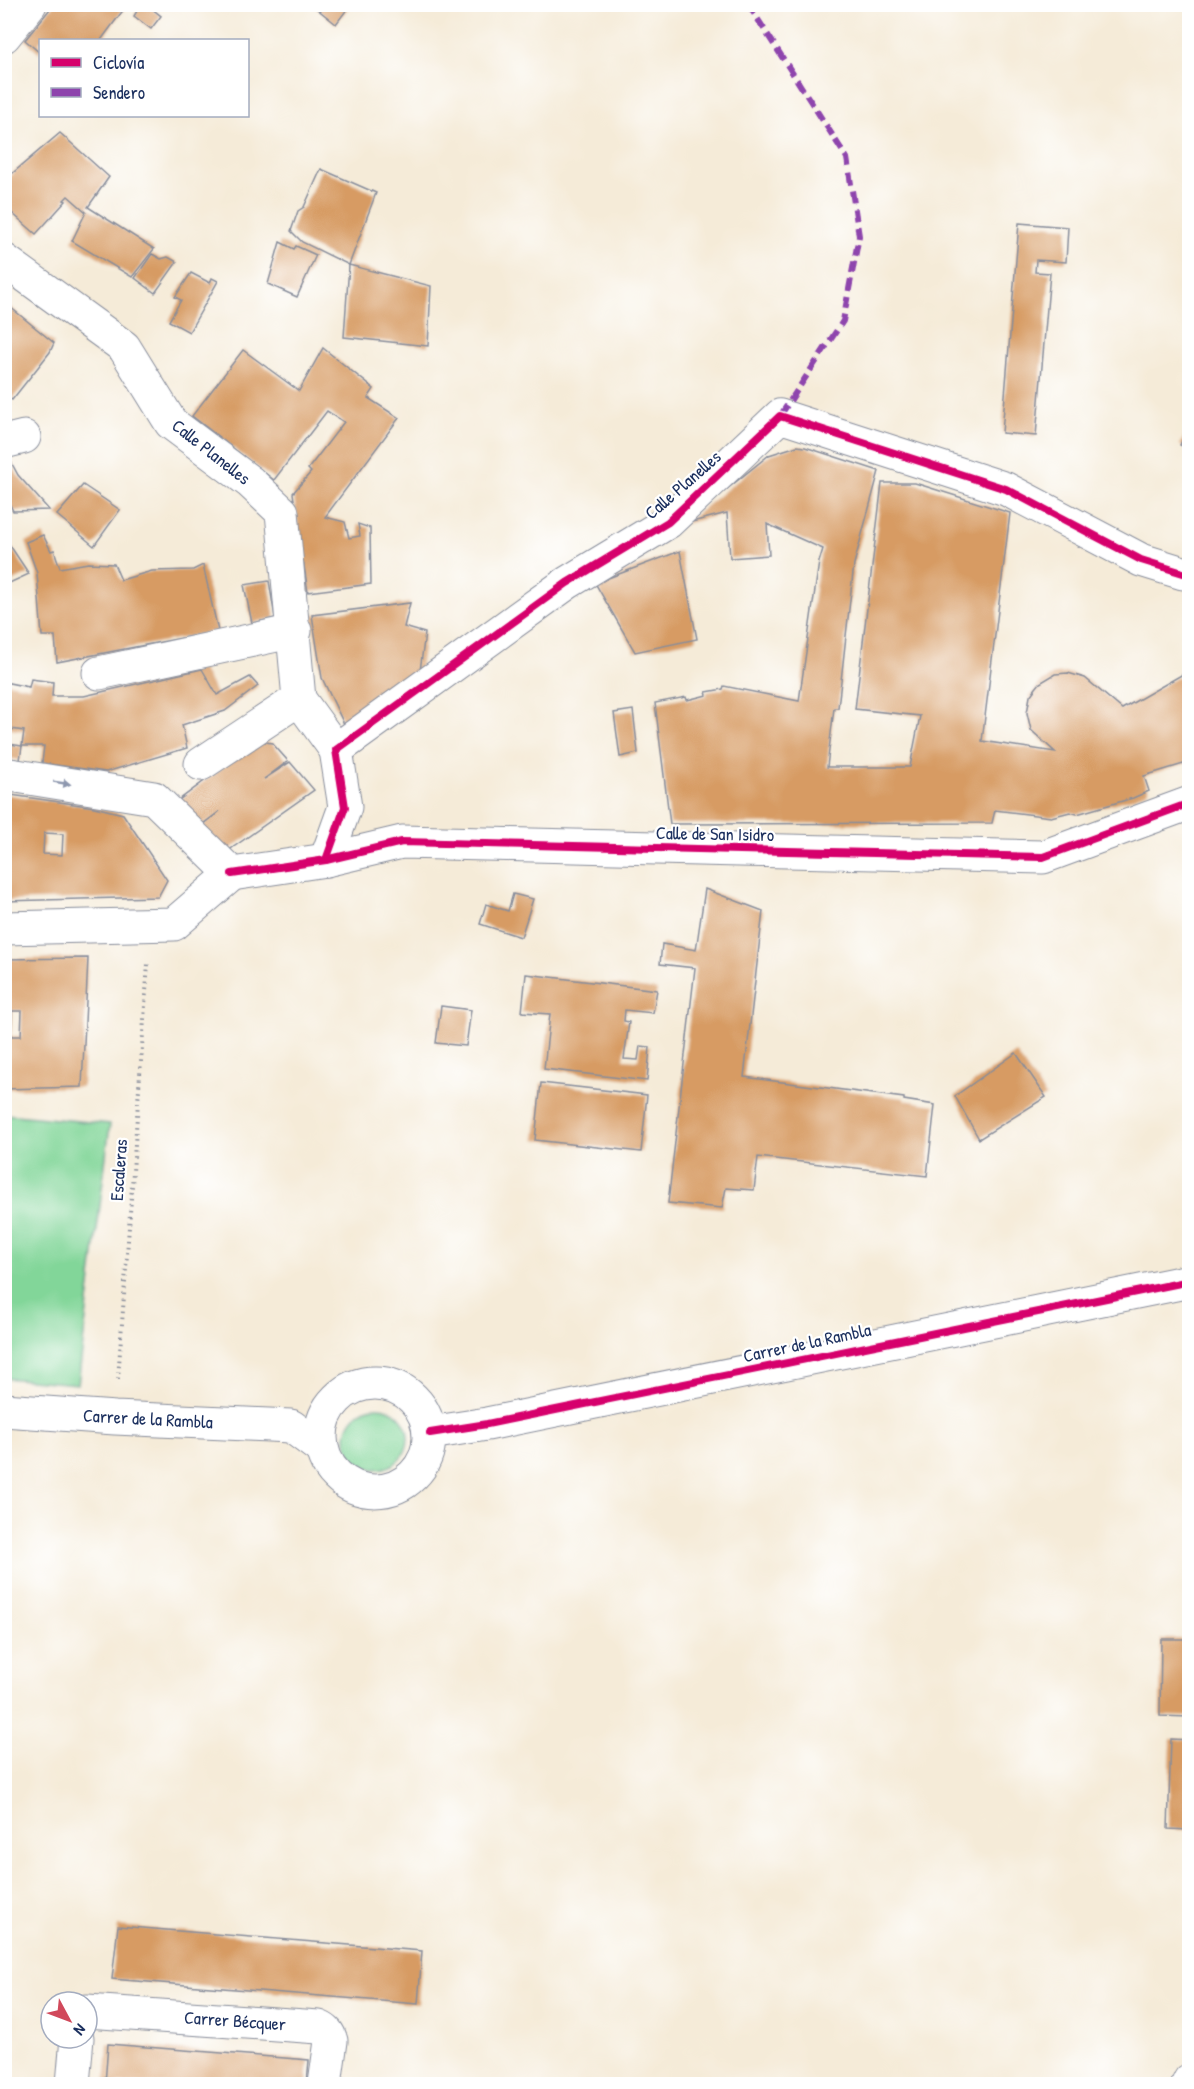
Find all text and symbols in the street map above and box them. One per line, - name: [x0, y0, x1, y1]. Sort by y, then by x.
- legend: [39, 39, 249, 117]
- text: Ciclovía: [93, 50, 144, 75]
- text: Sendero: [93, 80, 145, 105]
- street label: Calle Planelles: [167, 413, 256, 490]
- street label: Calle Planelles: [639, 444, 726, 525]
- one-way arrow: [53, 779, 72, 788]
- street label: Calle de San Isidro: [656, 820, 774, 847]
- street label: Escaleras: [104, 1138, 133, 1202]
- street label: Carrer de la Rambla: [741, 1317, 873, 1368]
- street label: Carrer de la Rambla: [82, 1403, 214, 1434]
- north arrow: [39, 1990, 99, 2050]
- street label: Carrer Bécquer: [183, 2004, 287, 2037]
- text: N: [69, 2019, 91, 2041]

